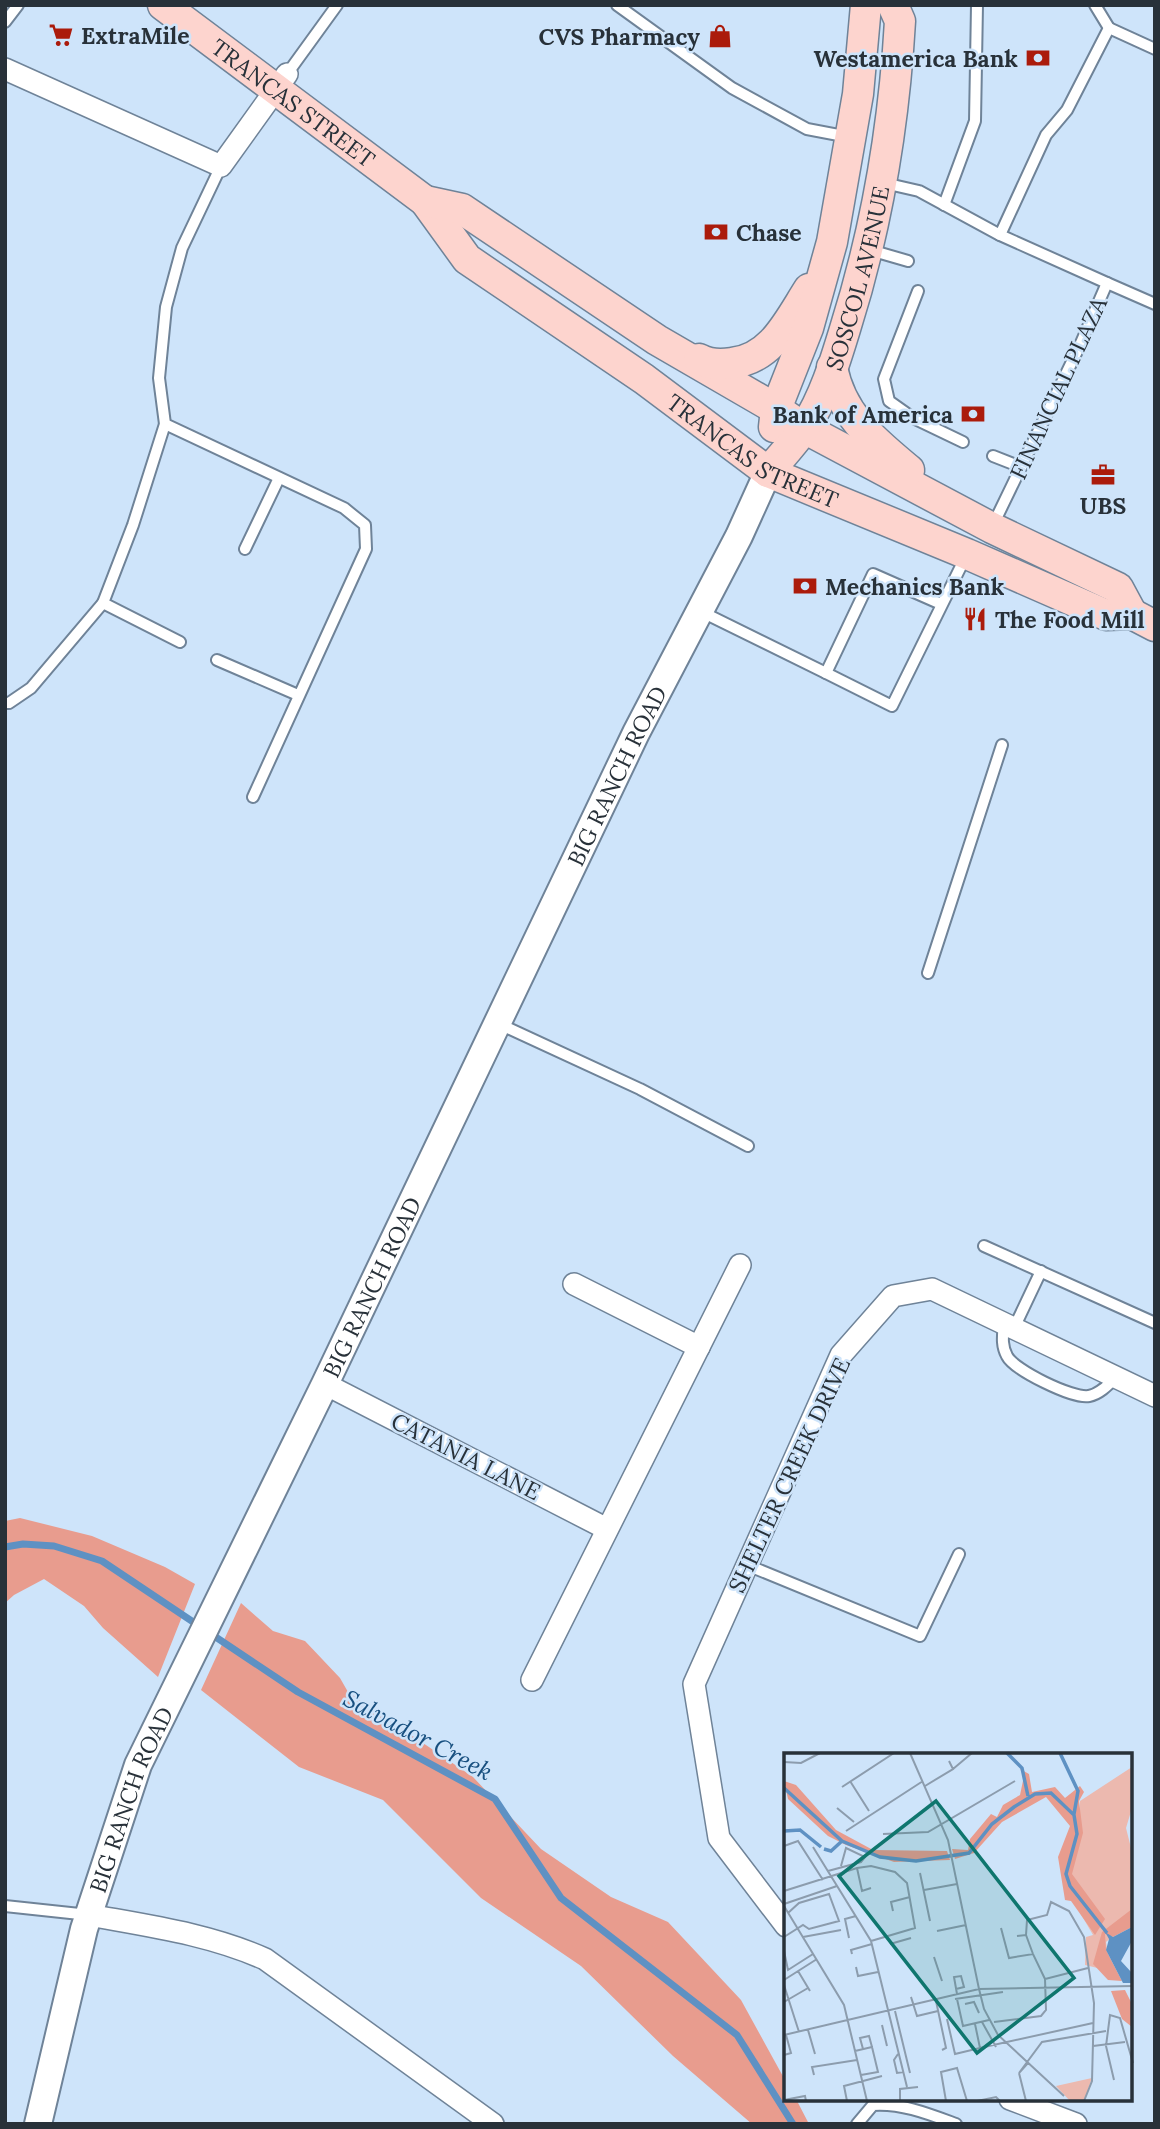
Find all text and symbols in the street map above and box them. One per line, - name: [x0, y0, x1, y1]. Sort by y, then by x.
- supermarket icon: ExtraMile: [47, 21, 75, 49]
- place label: ExtraMile: [81, 21, 190, 50]
- place label: CVS Pharmacy: [539, 22, 700, 51]
- shop icon: CVS Pharmacy: [706, 22, 734, 50]
- street label: TRANCAS STREET: [206, 32, 381, 173]
- place label: Westamerica Bank: [813, 44, 1018, 73]
- bank icon: Westamerica Bank: [1024, 44, 1052, 72]
- street label: SOSCOL AVENUE: [818, 183, 895, 374]
- bank icon: Chase: [702, 218, 730, 246]
- place label: Chase: [736, 218, 802, 247]
- street label: FINANCIAL PLAZA: [1003, 292, 1113, 484]
- street label: TRANCAS STREET: [662, 387, 843, 514]
- place label: Bank of America: [773, 400, 953, 429]
- bank icon: Bank of America: [959, 400, 987, 428]
- office icon: UBS: [1089, 461, 1117, 489]
- place label: UBS: [1080, 491, 1126, 520]
- bank icon: Mechanics Bank: [791, 572, 819, 600]
- place label: Mechanics Bank: [825, 572, 1005, 601]
- restaurant icon: The Food Mill: [961, 605, 989, 633]
- place label: The Food Mill: [995, 605, 1145, 634]
- street label: BIG RANCH ROAD: [560, 681, 673, 870]
- street label: BIG RANCH ROAD: [316, 1192, 427, 1382]
- street label: SHELTER CREEK DRIVE: [722, 1353, 856, 1597]
- street label: CATANIA LANE: [386, 1406, 546, 1506]
- water label: Salvador Creek: [338, 1683, 498, 1787]
- street label: BIG RANCH ROAD: [83, 1702, 179, 1896]
- inset map: [784, 1753, 1132, 2101]

